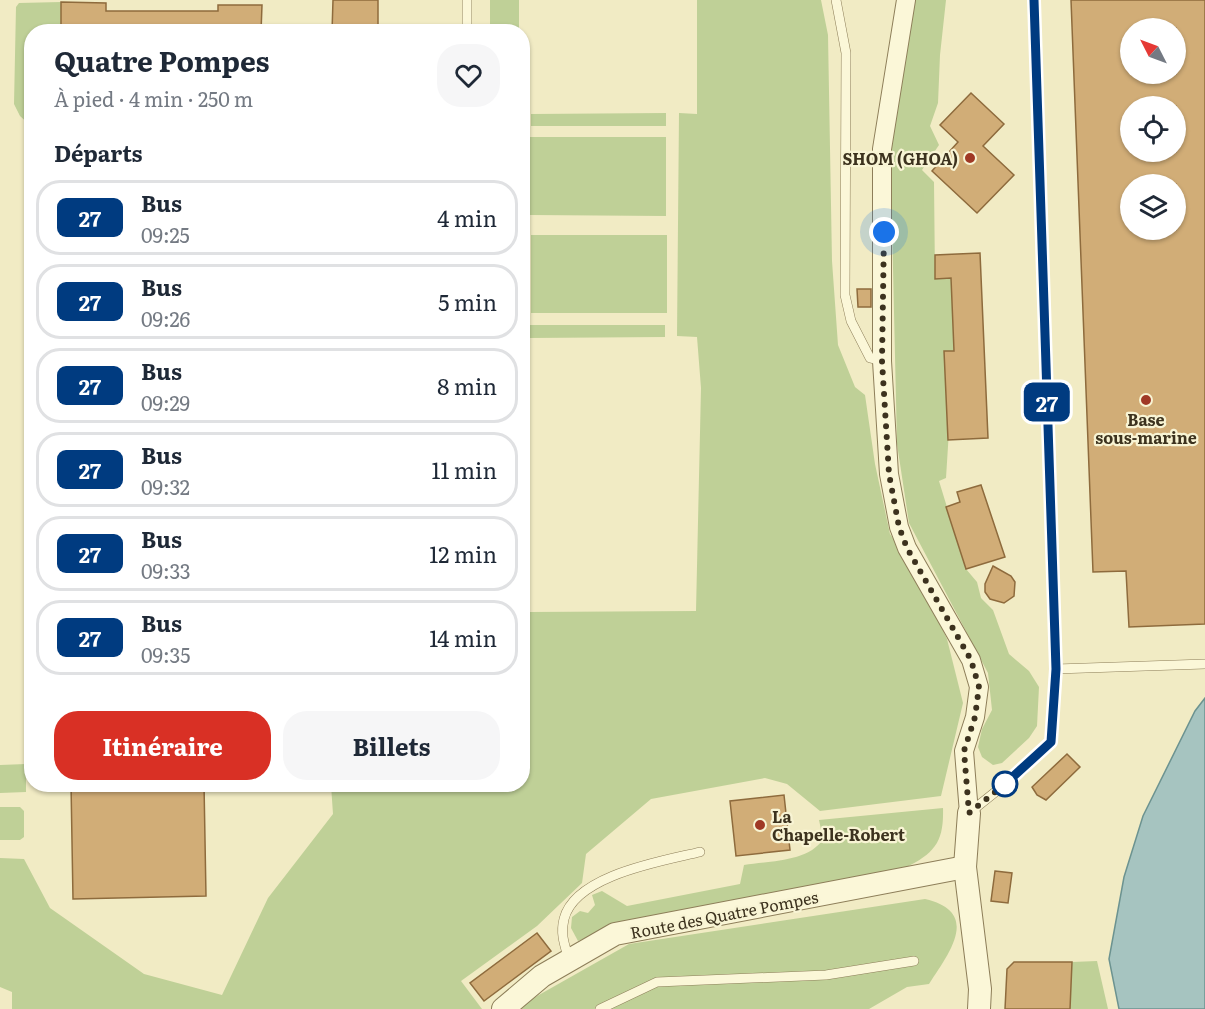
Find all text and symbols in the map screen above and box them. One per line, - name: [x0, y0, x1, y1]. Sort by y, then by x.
- north arrow: [1120, 18, 1186, 84]
- map controls: [1120, 18, 1186, 240]
- text: Quatre Pompes: [54, 39, 270, 81]
- button: heart: [437, 44, 500, 107]
- text: À pied · 4 min · 250 m: [54, 83, 253, 113]
- button: locate: [1120, 96, 1186, 162]
- text: Départs: [54, 136, 143, 169]
- place label: SHOM (GHOA): [843, 146, 958, 170]
- marker: SHOM (GHOA): [963, 151, 977, 165]
- button: layers: [1120, 174, 1186, 240]
- text: Bus: [141, 186, 182, 219]
- text: 4 min: [437, 201, 497, 234]
- text: 27: [79, 202, 101, 233]
- your location: [869, 217, 899, 247]
- text: 09:25: [141, 219, 190, 249]
- text: Bus: [141, 270, 182, 303]
- text: 5 min: [438, 285, 497, 318]
- text: 27: [79, 286, 101, 317]
- text: 09:26: [141, 303, 190, 333]
- text: Bus: [141, 354, 182, 387]
- text: 8 min: [437, 369, 497, 402]
- text: 27: [79, 370, 101, 401]
- line badge: 27: [1020, 382, 1074, 422]
- text: 09:29: [141, 387, 190, 417]
- text: 27: [1036, 387, 1058, 418]
- marker: Base sous-marine: [1139, 393, 1153, 407]
- place label: Base sous-marine: [1095, 407, 1197, 449]
- text: Bus: [141, 438, 182, 471]
- text: 11 min: [431, 453, 497, 486]
- text: 27: [79, 454, 101, 485]
- text: 09:32: [141, 471, 190, 501]
- text: Bus: [141, 522, 182, 555]
- text: 12 min: [429, 537, 497, 570]
- text: 27: [79, 538, 101, 569]
- text: 09:33: [141, 555, 191, 585]
- text: Bus: [141, 606, 182, 639]
- text: 14 min: [429, 621, 497, 654]
- text: 27: [79, 622, 101, 653]
- text: 09:35: [141, 639, 190, 669]
- button: Itinéraire: [54, 711, 271, 780]
- button: Billets: [283, 711, 500, 780]
- unlabelled marker: [992, 771, 1018, 797]
- place label: La Chapelle-Robert: [772, 804, 905, 846]
- marker: La Chapelle-Robert: [753, 818, 767, 832]
- street label: Route des Quatre Pompes: [628, 884, 820, 944]

